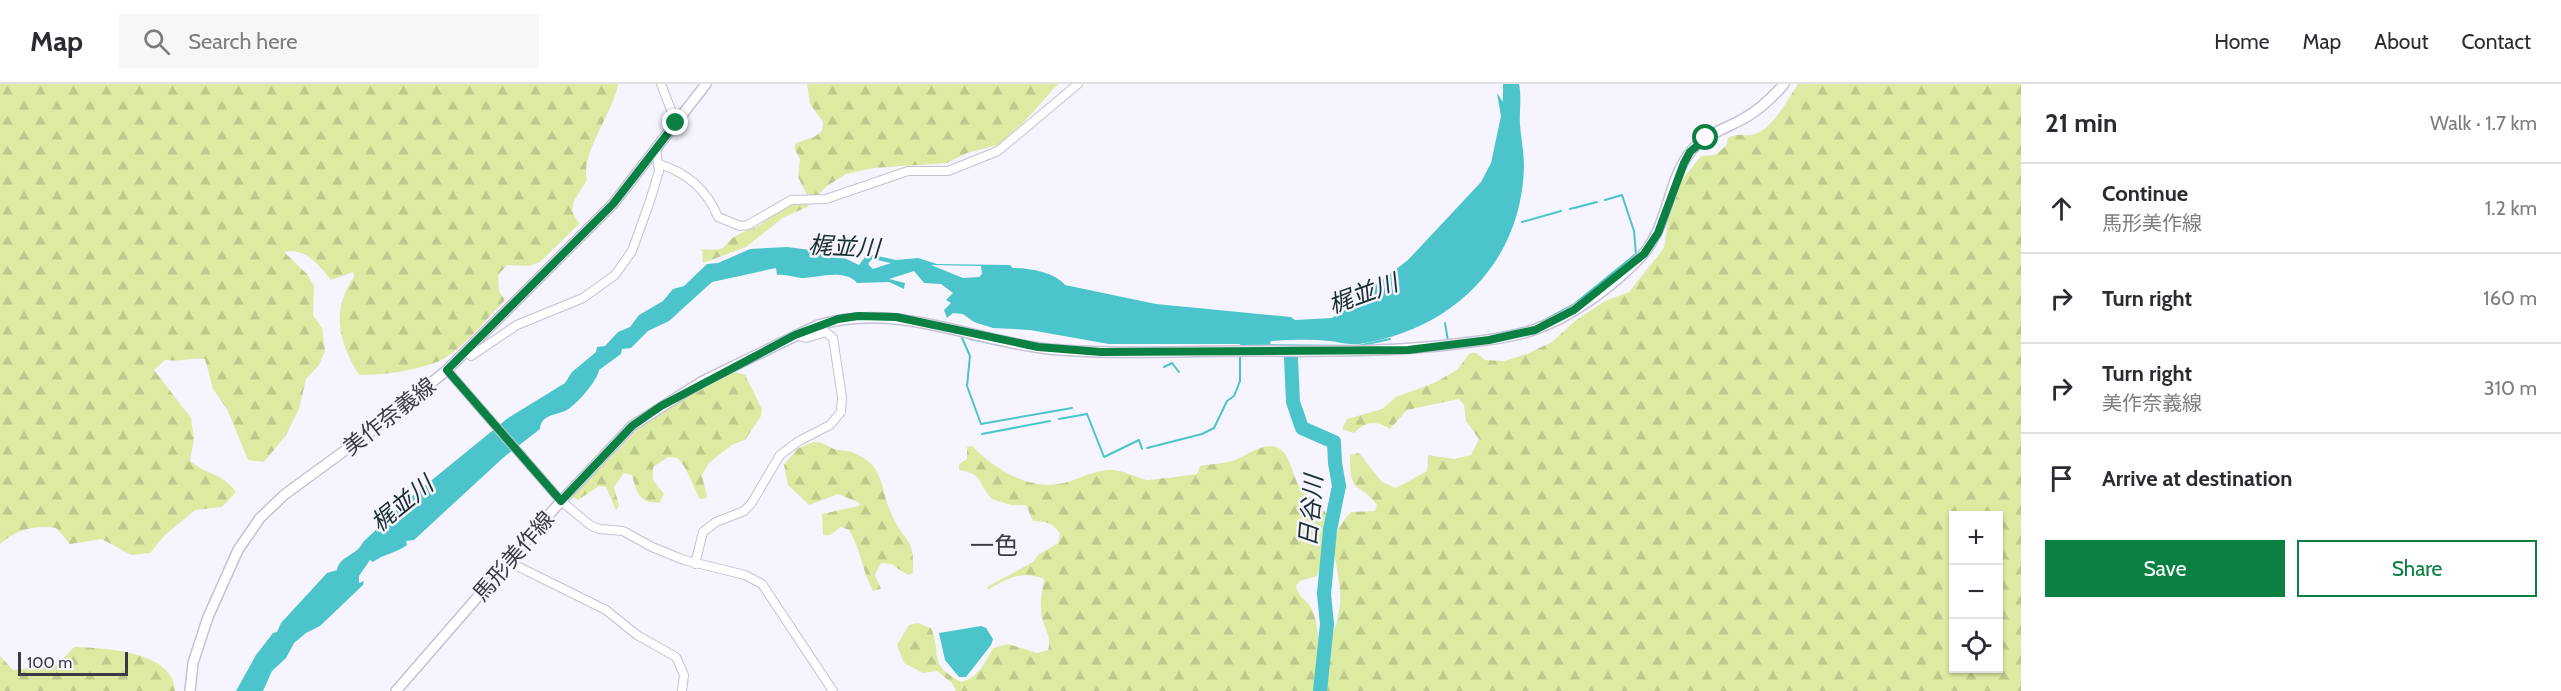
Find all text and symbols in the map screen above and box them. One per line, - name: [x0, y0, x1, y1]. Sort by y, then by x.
- search box: [119, 14, 539, 68]
- text: Map: [30, 24, 83, 58]
- icon: search: [140, 25, 173, 58]
- text: Search here: [188, 28, 297, 55]
- text: Home: [2214, 29, 2270, 54]
- text: Map: [2303, 29, 2341, 54]
- text: About: [2374, 29, 2428, 54]
- text: Contact: [2461, 29, 2531, 54]
- text: 21 min: [2045, 107, 2117, 139]
- route end: [662, 109, 688, 135]
- text: Walk · 1.7 km: [2430, 111, 2537, 135]
- route start: [1692, 124, 1718, 150]
- text: Continue: [2102, 180, 2188, 207]
- icon: ahead: [2045, 192, 2078, 225]
- text: 1.2 km: [2485, 196, 2537, 220]
- text: 馬形美作線: [2102, 211, 2202, 235]
- water label: 梶並川: [807, 230, 884, 263]
- water label: 梶並川: [1324, 267, 1404, 319]
- icon: right: [2045, 282, 2078, 315]
- text: Turn right: [2102, 285, 2192, 312]
- text: 160 m: [2483, 286, 2537, 310]
- text: Turn right: [2102, 360, 2192, 387]
- street label: 美作奈義線: [338, 372, 441, 461]
- icon: right: [2045, 372, 2078, 405]
- text: 310 m: [2484, 376, 2537, 400]
- text: 美作奈義線: [2102, 391, 2202, 415]
- icon: arrive: [2045, 462, 2078, 495]
- text: Arrive at destination: [2102, 465, 2292, 492]
- water label: 梶並川: [365, 468, 441, 538]
- water label: 日谷川: [1293, 471, 1328, 548]
- street label: 馬形美作線: [467, 506, 560, 607]
- map controls: [1949, 511, 2003, 673]
- button: +: [1949, 511, 2003, 565]
- district label: 一色: [970, 531, 1018, 560]
- button: Save: [2045, 540, 2285, 597]
- button: Share: [2297, 540, 2537, 597]
- button: −: [1949, 565, 2003, 619]
- button: locate: [1949, 619, 2003, 673]
- scale bar: [18, 649, 128, 676]
- text: 100 m: [27, 653, 72, 672]

